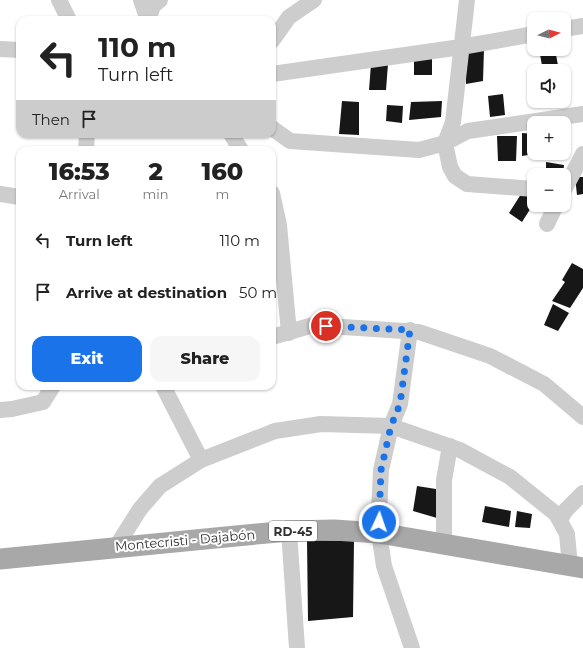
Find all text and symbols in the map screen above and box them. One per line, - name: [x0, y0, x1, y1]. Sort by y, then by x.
- north arrow: [527, 12, 571, 56]
- map controls: [527, 12, 571, 212]
- text: 110 m: [98, 30, 176, 64]
- icon: left: [32, 32, 84, 84]
- text: Turn left: [98, 64, 173, 86]
- button: sound: [527, 64, 571, 108]
- icon: arrive: [78, 108, 100, 130]
- text: Then: [32, 110, 70, 129]
- button: +: [527, 116, 571, 160]
- text: 16:53: [49, 157, 110, 186]
- text: 2: [148, 157, 163, 186]
- text: 160: [201, 157, 243, 186]
- button: −: [527, 168, 571, 212]
- text: Arrival: [59, 186, 100, 202]
- text: min: [143, 186, 169, 202]
- text: m: [215, 186, 229, 202]
- icon: left: [32, 229, 54, 251]
- text: Turn left: [66, 231, 133, 250]
- text: 110 m: [219, 231, 260, 250]
- icon: arrive: [32, 281, 54, 303]
- text: Arrive at destination: [66, 283, 227, 302]
- text: 50 m: [239, 283, 277, 302]
- pin: [309, 309, 343, 343]
- icon: arrive: [315, 315, 337, 337]
- button: Exit: [32, 336, 142, 382]
- button: Share: [150, 336, 260, 382]
- position arrow: [358, 501, 400, 543]
- road number: RD-45: [269, 521, 317, 541]
- street label: Montecristi - Dajabón: [114, 526, 256, 554]

